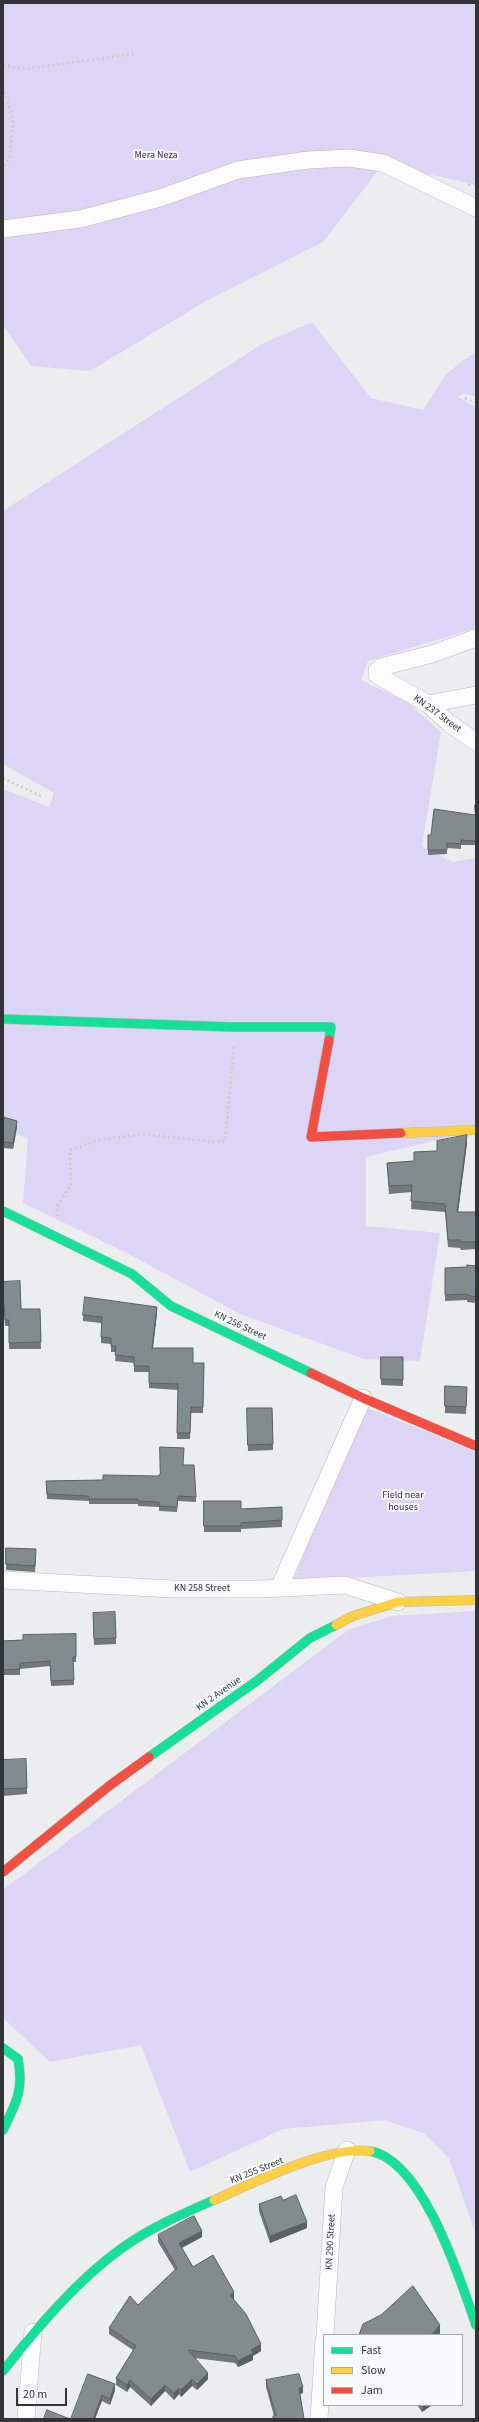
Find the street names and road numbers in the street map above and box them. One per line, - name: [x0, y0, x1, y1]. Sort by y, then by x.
- street label: KN 237 Street: [411, 693, 463, 735]
- street label: KN 256 Street: [212, 1309, 268, 1343]
- street label: KN 258 Street: [174, 1583, 230, 1595]
- street label: KN 2 Avenue: [194, 1674, 244, 1714]
- street label: KN 255 Street: [229, 2155, 285, 2187]
- street label: KN 290 Street: [324, 2214, 338, 2270]

